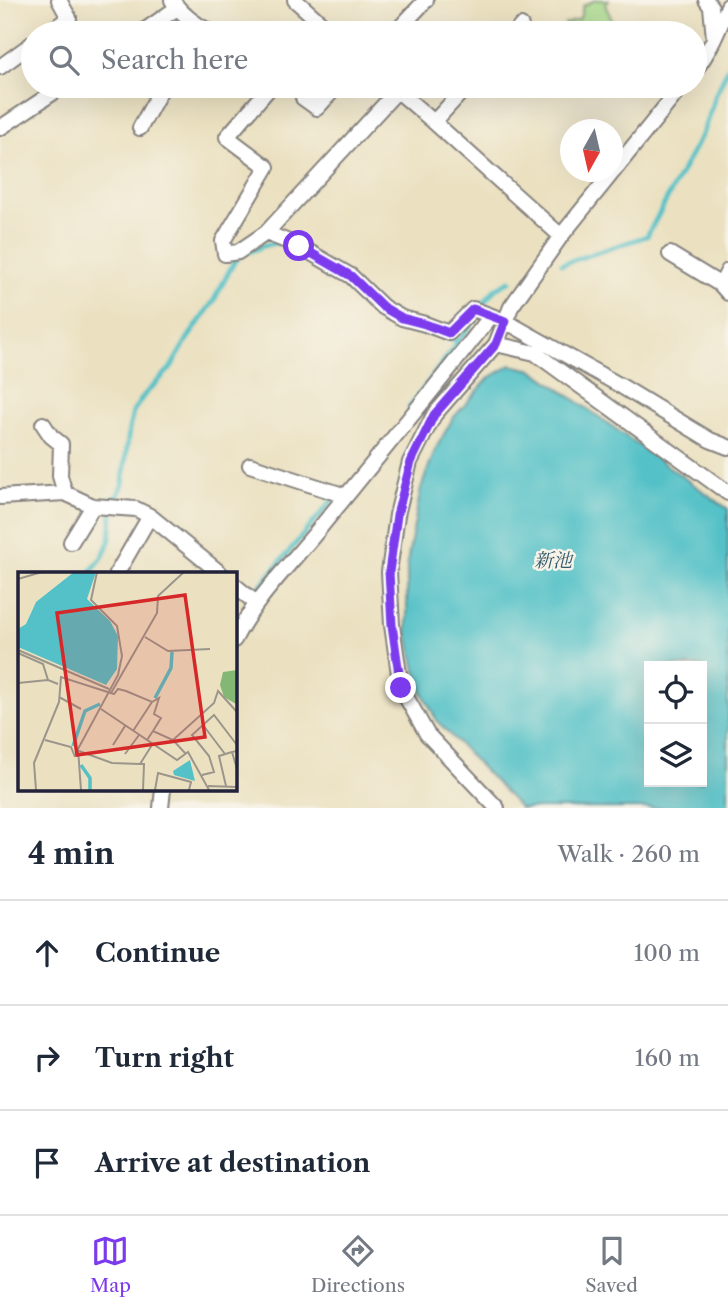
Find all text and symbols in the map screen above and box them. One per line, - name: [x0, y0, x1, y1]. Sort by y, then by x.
- search box: [21, 21, 707, 98]
- icon: search: [45, 41, 83, 79]
- text: Search here: [101, 44, 248, 76]
- north arrow: [560, 119, 623, 182]
- route start: [283, 230, 314, 261]
- water label: 新池: [534, 549, 574, 572]
- inset map: [18, 572, 236, 790]
- map controls: [644, 661, 707, 787]
- button: locate: [644, 661, 707, 724]
- route end: [385, 672, 416, 703]
- button: layers: [644, 724, 707, 787]
- text: 4 min: [28, 835, 114, 872]
- text: Walk · 260 m: [558, 840, 700, 868]
- icon: ahead: [28, 934, 66, 972]
- text: Continue: [95, 937, 220, 969]
- text: 100 m: [634, 939, 700, 967]
- icon: right: [28, 1039, 66, 1077]
- text: Turn right: [95, 1042, 234, 1074]
- text: 160 m: [635, 1044, 700, 1072]
- icon: arrive: [28, 1144, 66, 1182]
- text: Arrive at destination: [95, 1147, 370, 1179]
- tab: Map: [90, 1232, 131, 1297]
- tab: Directions: [311, 1232, 405, 1297]
- tab: Saved: [585, 1232, 638, 1297]

